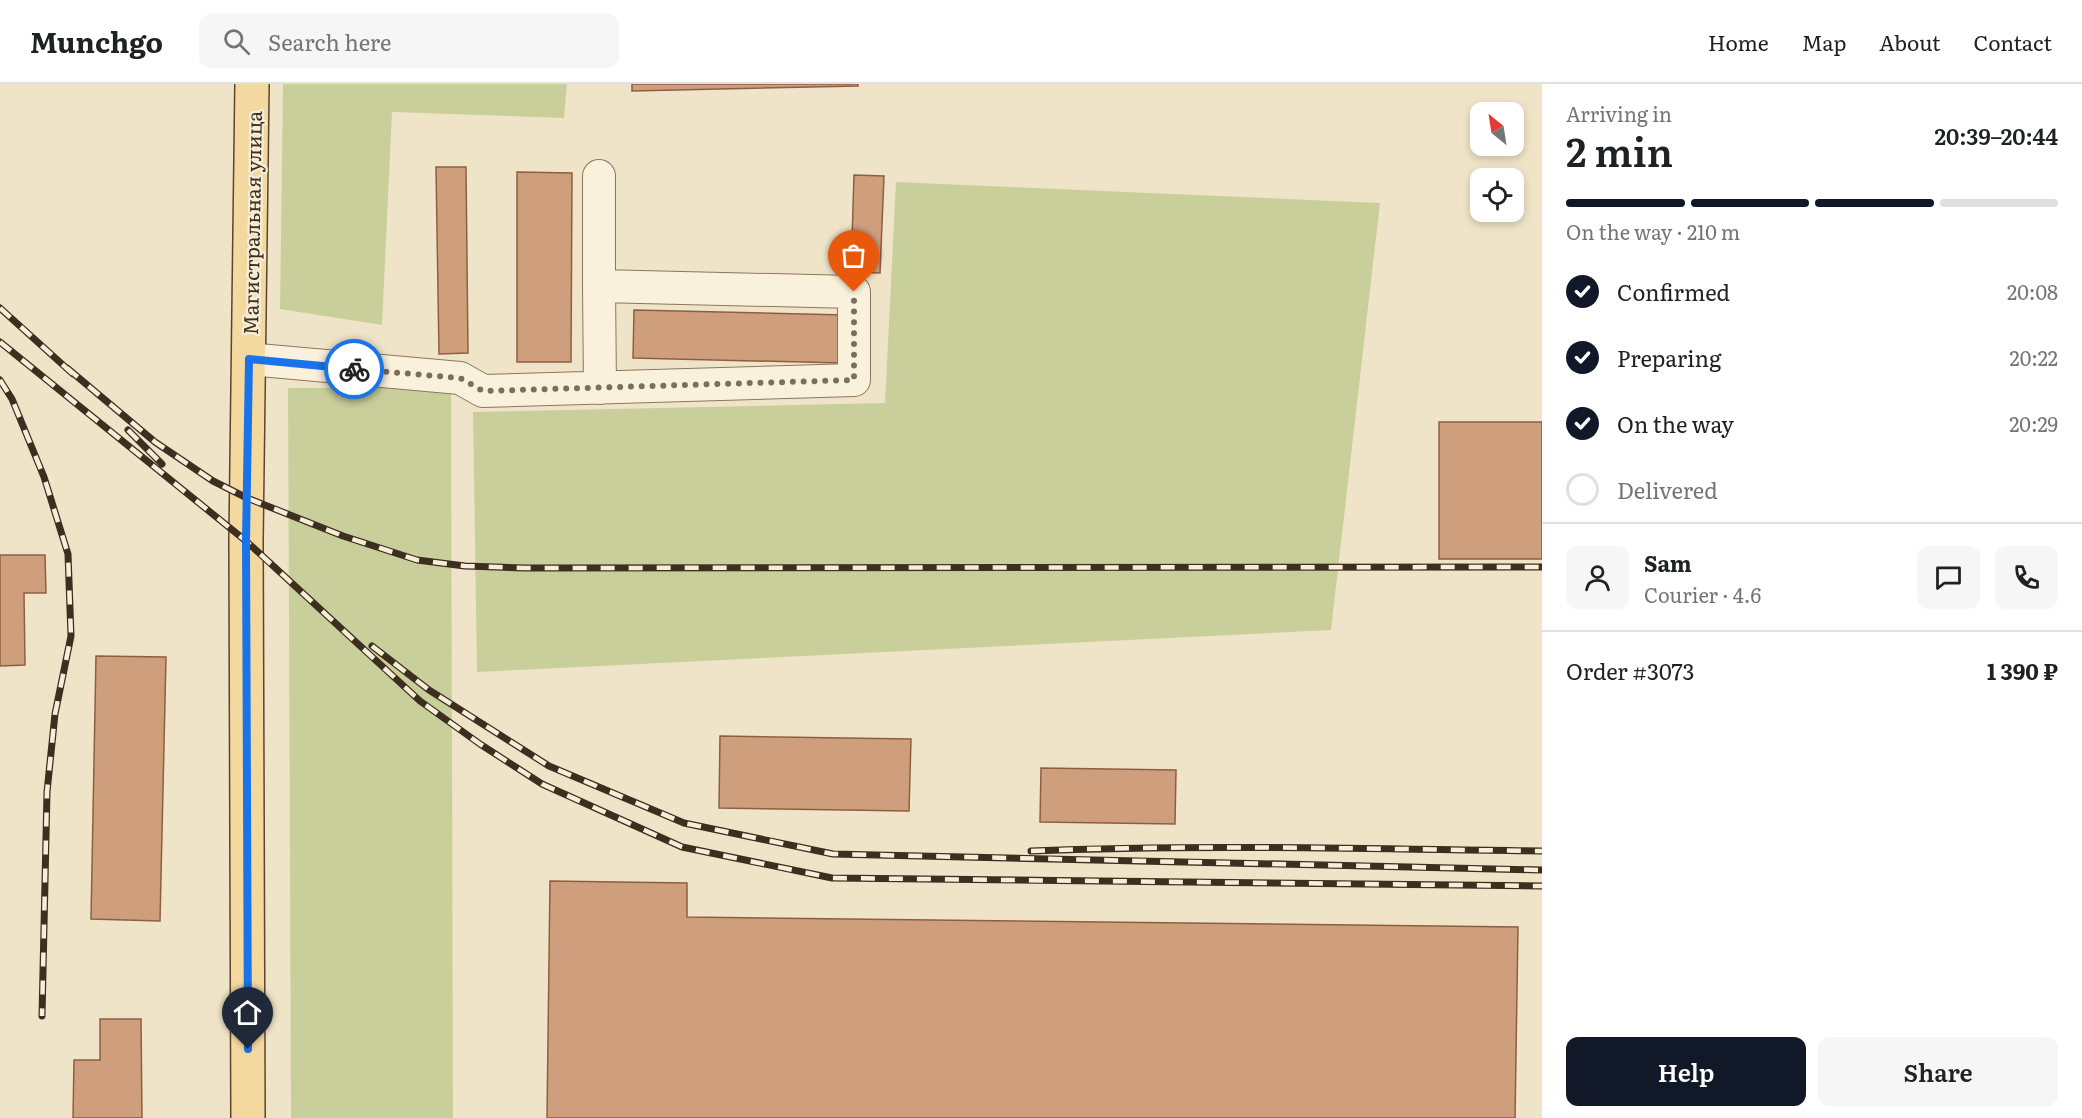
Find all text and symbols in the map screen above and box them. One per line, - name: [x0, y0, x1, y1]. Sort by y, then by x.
- search box: [199, 14, 619, 68]
- text: Munchgo: [30, 20, 163, 62]
- icon: search: [220, 25, 253, 58]
- text: Search here: [268, 25, 391, 58]
- text: Home: [1708, 26, 1769, 57]
- text: Map: [1802, 26, 1846, 57]
- text: About: [1879, 26, 1941, 57]
- text: Contact: [1974, 26, 2052, 57]
- text: Arriving in: [1566, 98, 1672, 128]
- north arrow: [1470, 102, 1524, 156]
- map controls: [1470, 102, 1524, 222]
- street label: Магистральная улица: [234, 110, 268, 335]
- text: 20:39–20:44: [1935, 119, 2058, 152]
- text: 2 min: [1566, 121, 1673, 179]
- button: locate: [1470, 168, 1524, 222]
- text: On the way · 210 m: [1566, 216, 1740, 246]
- pin: [828, 230, 879, 292]
- icon: bag: [837, 239, 870, 272]
- icon: check: [1566, 275, 1599, 308]
- text: Confirmed: [1617, 275, 1730, 308]
- text: 20:08: [2007, 276, 2058, 306]
- courier: [324, 339, 384, 399]
- icon: check: [1566, 341, 1599, 374]
- text: Preparing: [1617, 341, 1721, 374]
- text: 20:22: [2010, 342, 2058, 372]
- icon: bike: [338, 353, 371, 386]
- icon: check: [1566, 407, 1599, 440]
- text: On the way: [1617, 407, 1734, 440]
- text: 20:29: [2009, 408, 2058, 438]
- text: Delivered: [1617, 473, 1718, 506]
- button: person: [1566, 546, 1629, 609]
- text: Sam: [1644, 546, 1692, 579]
- button: chat: [1917, 546, 1980, 609]
- button: phone: [1995, 546, 2058, 609]
- text: Courier · 4.6: [1644, 579, 1761, 609]
- text: Order #3073: [1566, 654, 1694, 687]
- text: 1 390 ₽: [1987, 654, 2058, 687]
- pin: [222, 987, 273, 1049]
- icon: home: [231, 996, 264, 1029]
- button: Help: [1566, 1037, 1806, 1106]
- button: Share: [1818, 1037, 2058, 1106]

